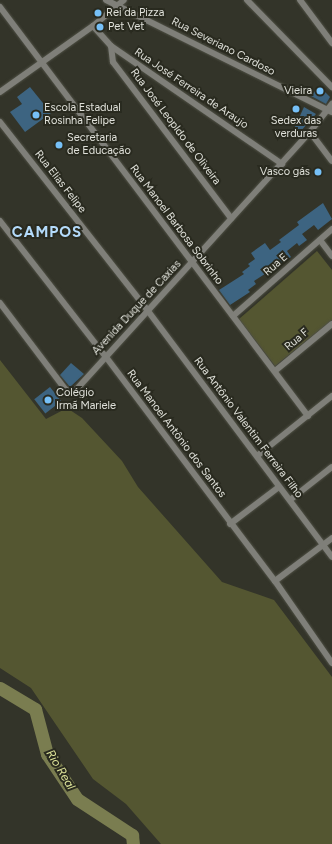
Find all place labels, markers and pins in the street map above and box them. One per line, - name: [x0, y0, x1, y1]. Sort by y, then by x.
- place label: Rei da Pizza: [106, 6, 164, 20]
- marker: Rei da Pizza: [93, 8, 103, 18]
- place label: Pet Vet: [108, 20, 144, 34]
- marker: Pet Vet: [95, 22, 105, 32]
- place label: Vieira: [284, 84, 312, 98]
- marker: Vieira: [315, 86, 325, 96]
- place label: Escola Estadual Rosinha Felipe: [44, 102, 121, 128]
- marker: Sedex das verduras: [291, 104, 301, 114]
- marker: Escola Estadual Rosinha Felipe: [31, 110, 41, 120]
- place label: Sedex das verduras: [271, 115, 321, 141]
- place label: Secretaria de Educação: [67, 132, 131, 158]
- marker: Secretaria de Educação: [54, 140, 64, 150]
- place label: Vasco gás: [260, 165, 310, 179]
- marker: Vasco gás: [313, 167, 323, 177]
- place label: Colégio Irmã Mariele: [56, 387, 116, 413]
- marker: Colégio Irmã Mariele: [43, 395, 53, 405]

